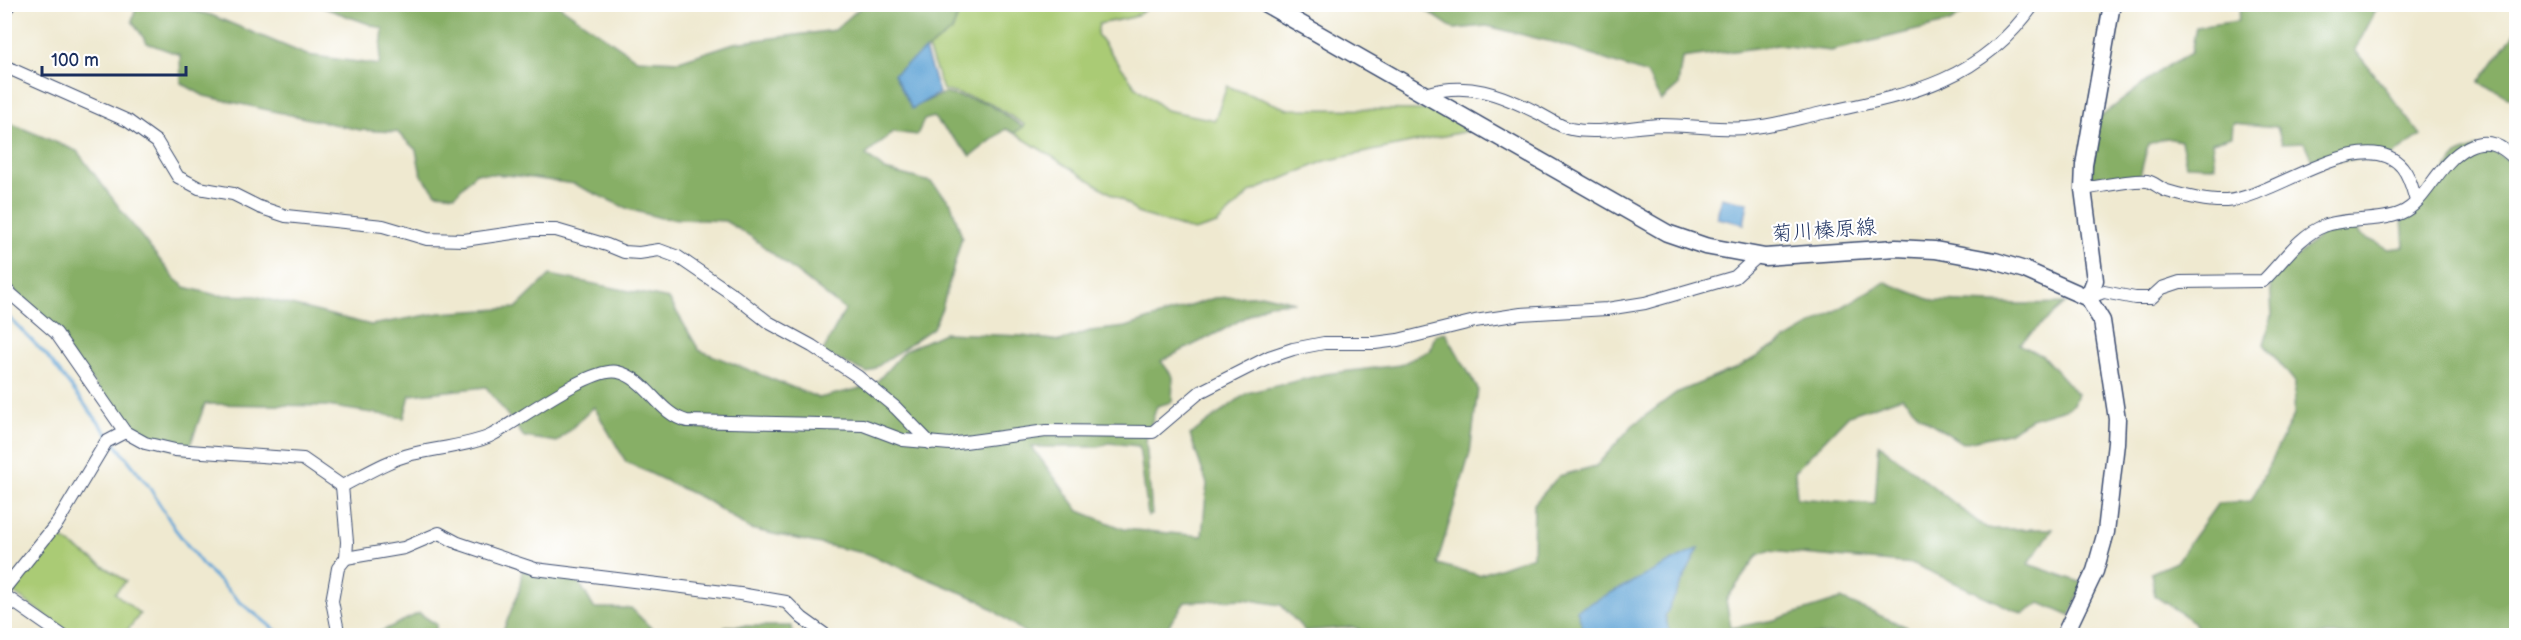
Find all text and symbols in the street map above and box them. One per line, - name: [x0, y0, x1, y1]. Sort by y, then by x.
- scale bar: [42, 39, 186, 77]
- text: 100 m: [51, 50, 99, 71]
- street label: 菊川榛原線: [1771, 214, 1877, 247]

